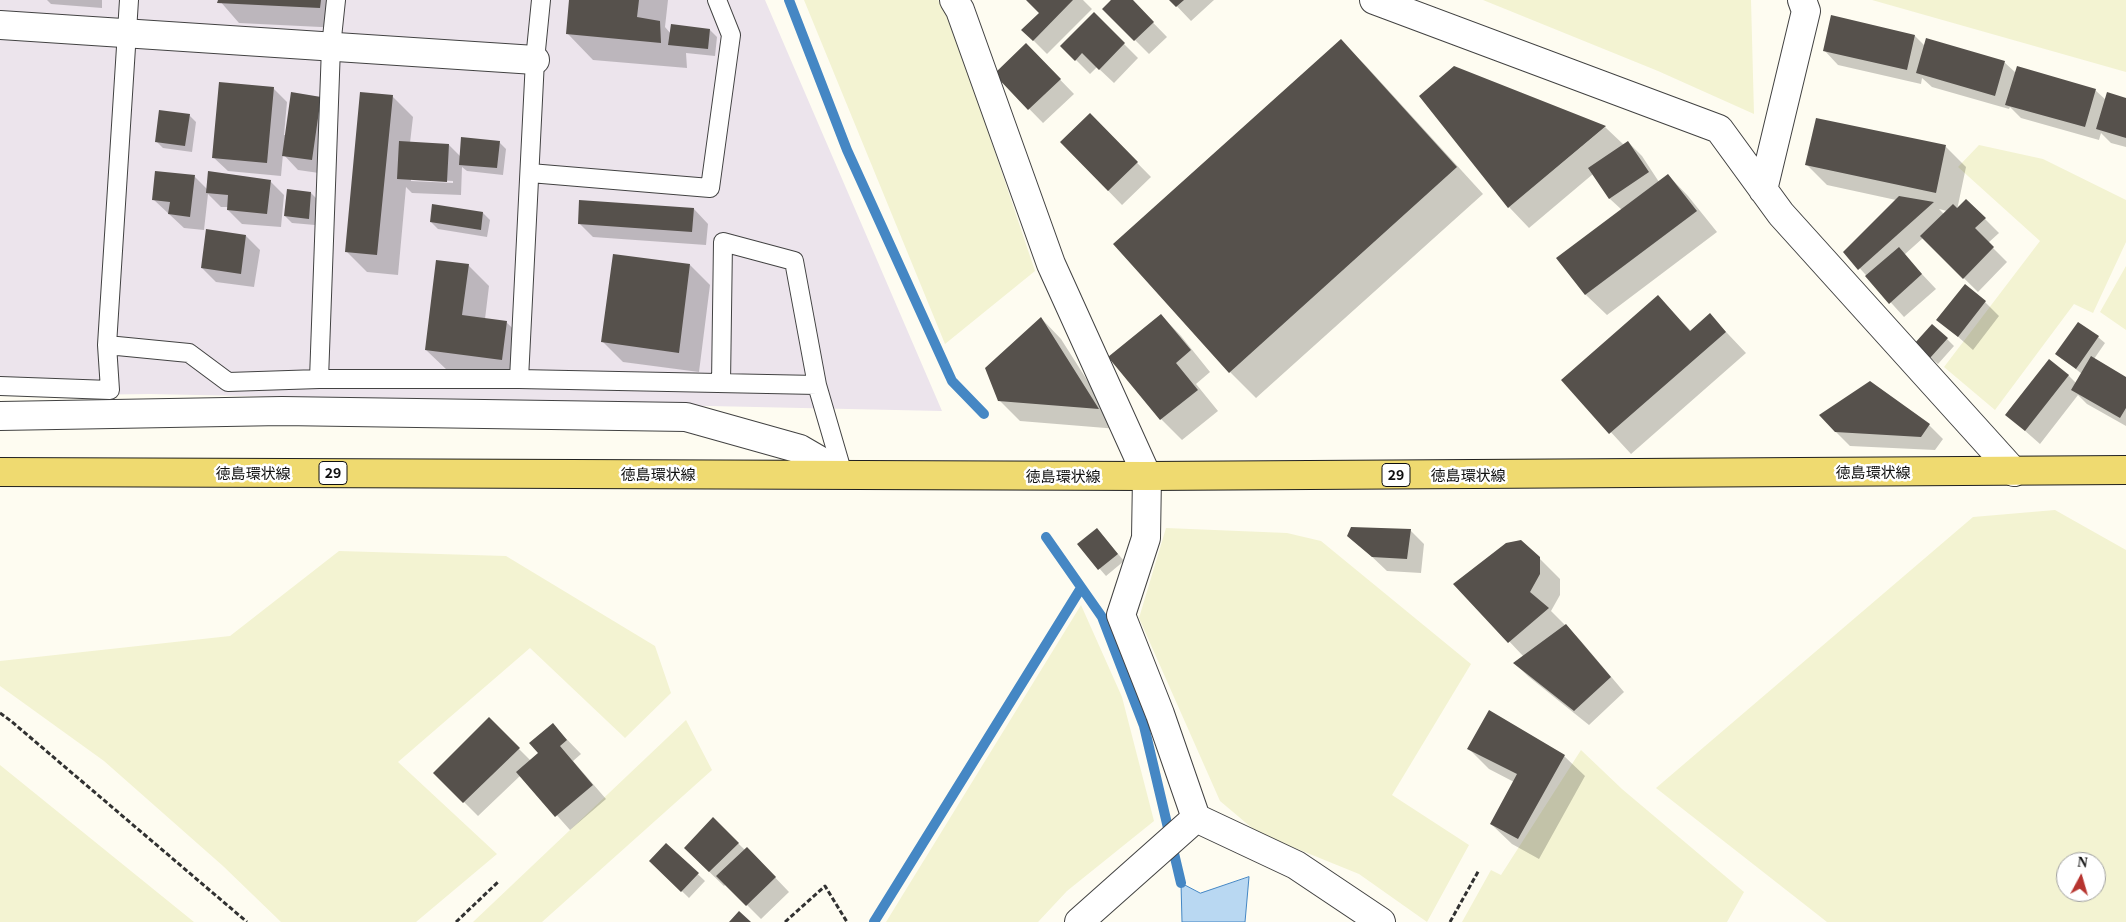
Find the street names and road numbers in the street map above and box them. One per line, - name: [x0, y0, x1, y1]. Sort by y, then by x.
- road number: 29: [319, 462, 347, 484]
- street label: 徳島環状線: [1836, 463, 1910, 481]
- street label: 徳島環状線: [216, 464, 290, 482]
- road number: 29: [1382, 464, 1410, 486]
- street label: 徳島環状線: [621, 465, 695, 483]
- street label: 徳島環状線: [1431, 466, 1505, 484]
- street label: 徳島環状線: [1026, 467, 1100, 485]

